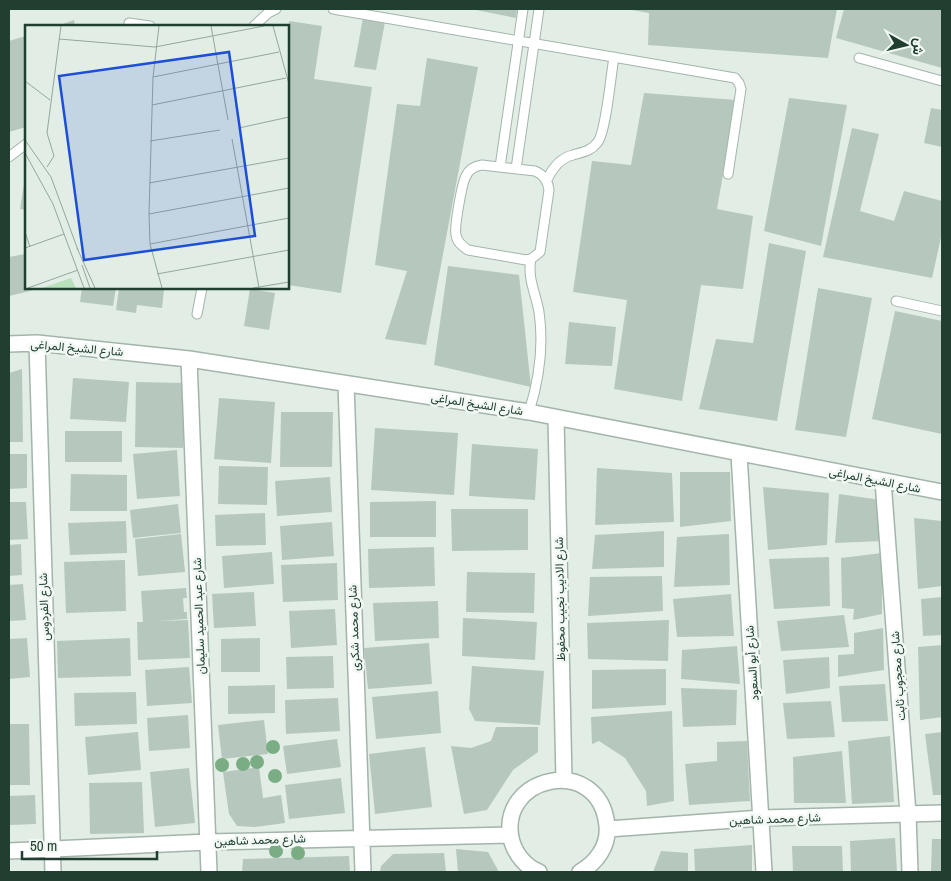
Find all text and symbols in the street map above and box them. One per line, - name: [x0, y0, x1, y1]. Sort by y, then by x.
- north arrow: [881, 20, 931, 70]
- inset map: [25, 25, 289, 289]
- text: ش: [909, 37, 929, 57]
- street label: شارع الشيخ المراغى: [30, 336, 124, 361]
- street label: شارع الشيخ المراغى: [430, 389, 524, 420]
- street label: شارع الشيخ المراغى: [828, 463, 922, 498]
- street label: شارع الاديب نجيب محفوظ: [551, 537, 570, 661]
- street label: شارع عبد الحميد سليمان: [189, 557, 210, 675]
- street label: شارع الفردوس: [35, 573, 54, 641]
- street label: شارع محمد شكرى: [345, 585, 364, 671]
- street label: شارع أبو السعود: [741, 625, 764, 701]
- street label: شارع محجوب ثابت: [887, 630, 910, 721]
- street label: شارع محمد شاهين: [729, 809, 821, 830]
- scale bar: [22, 828, 158, 860]
- street label: شارع محمد شاهين: [214, 830, 306, 851]
- text: 50 m: [30, 835, 57, 856]

